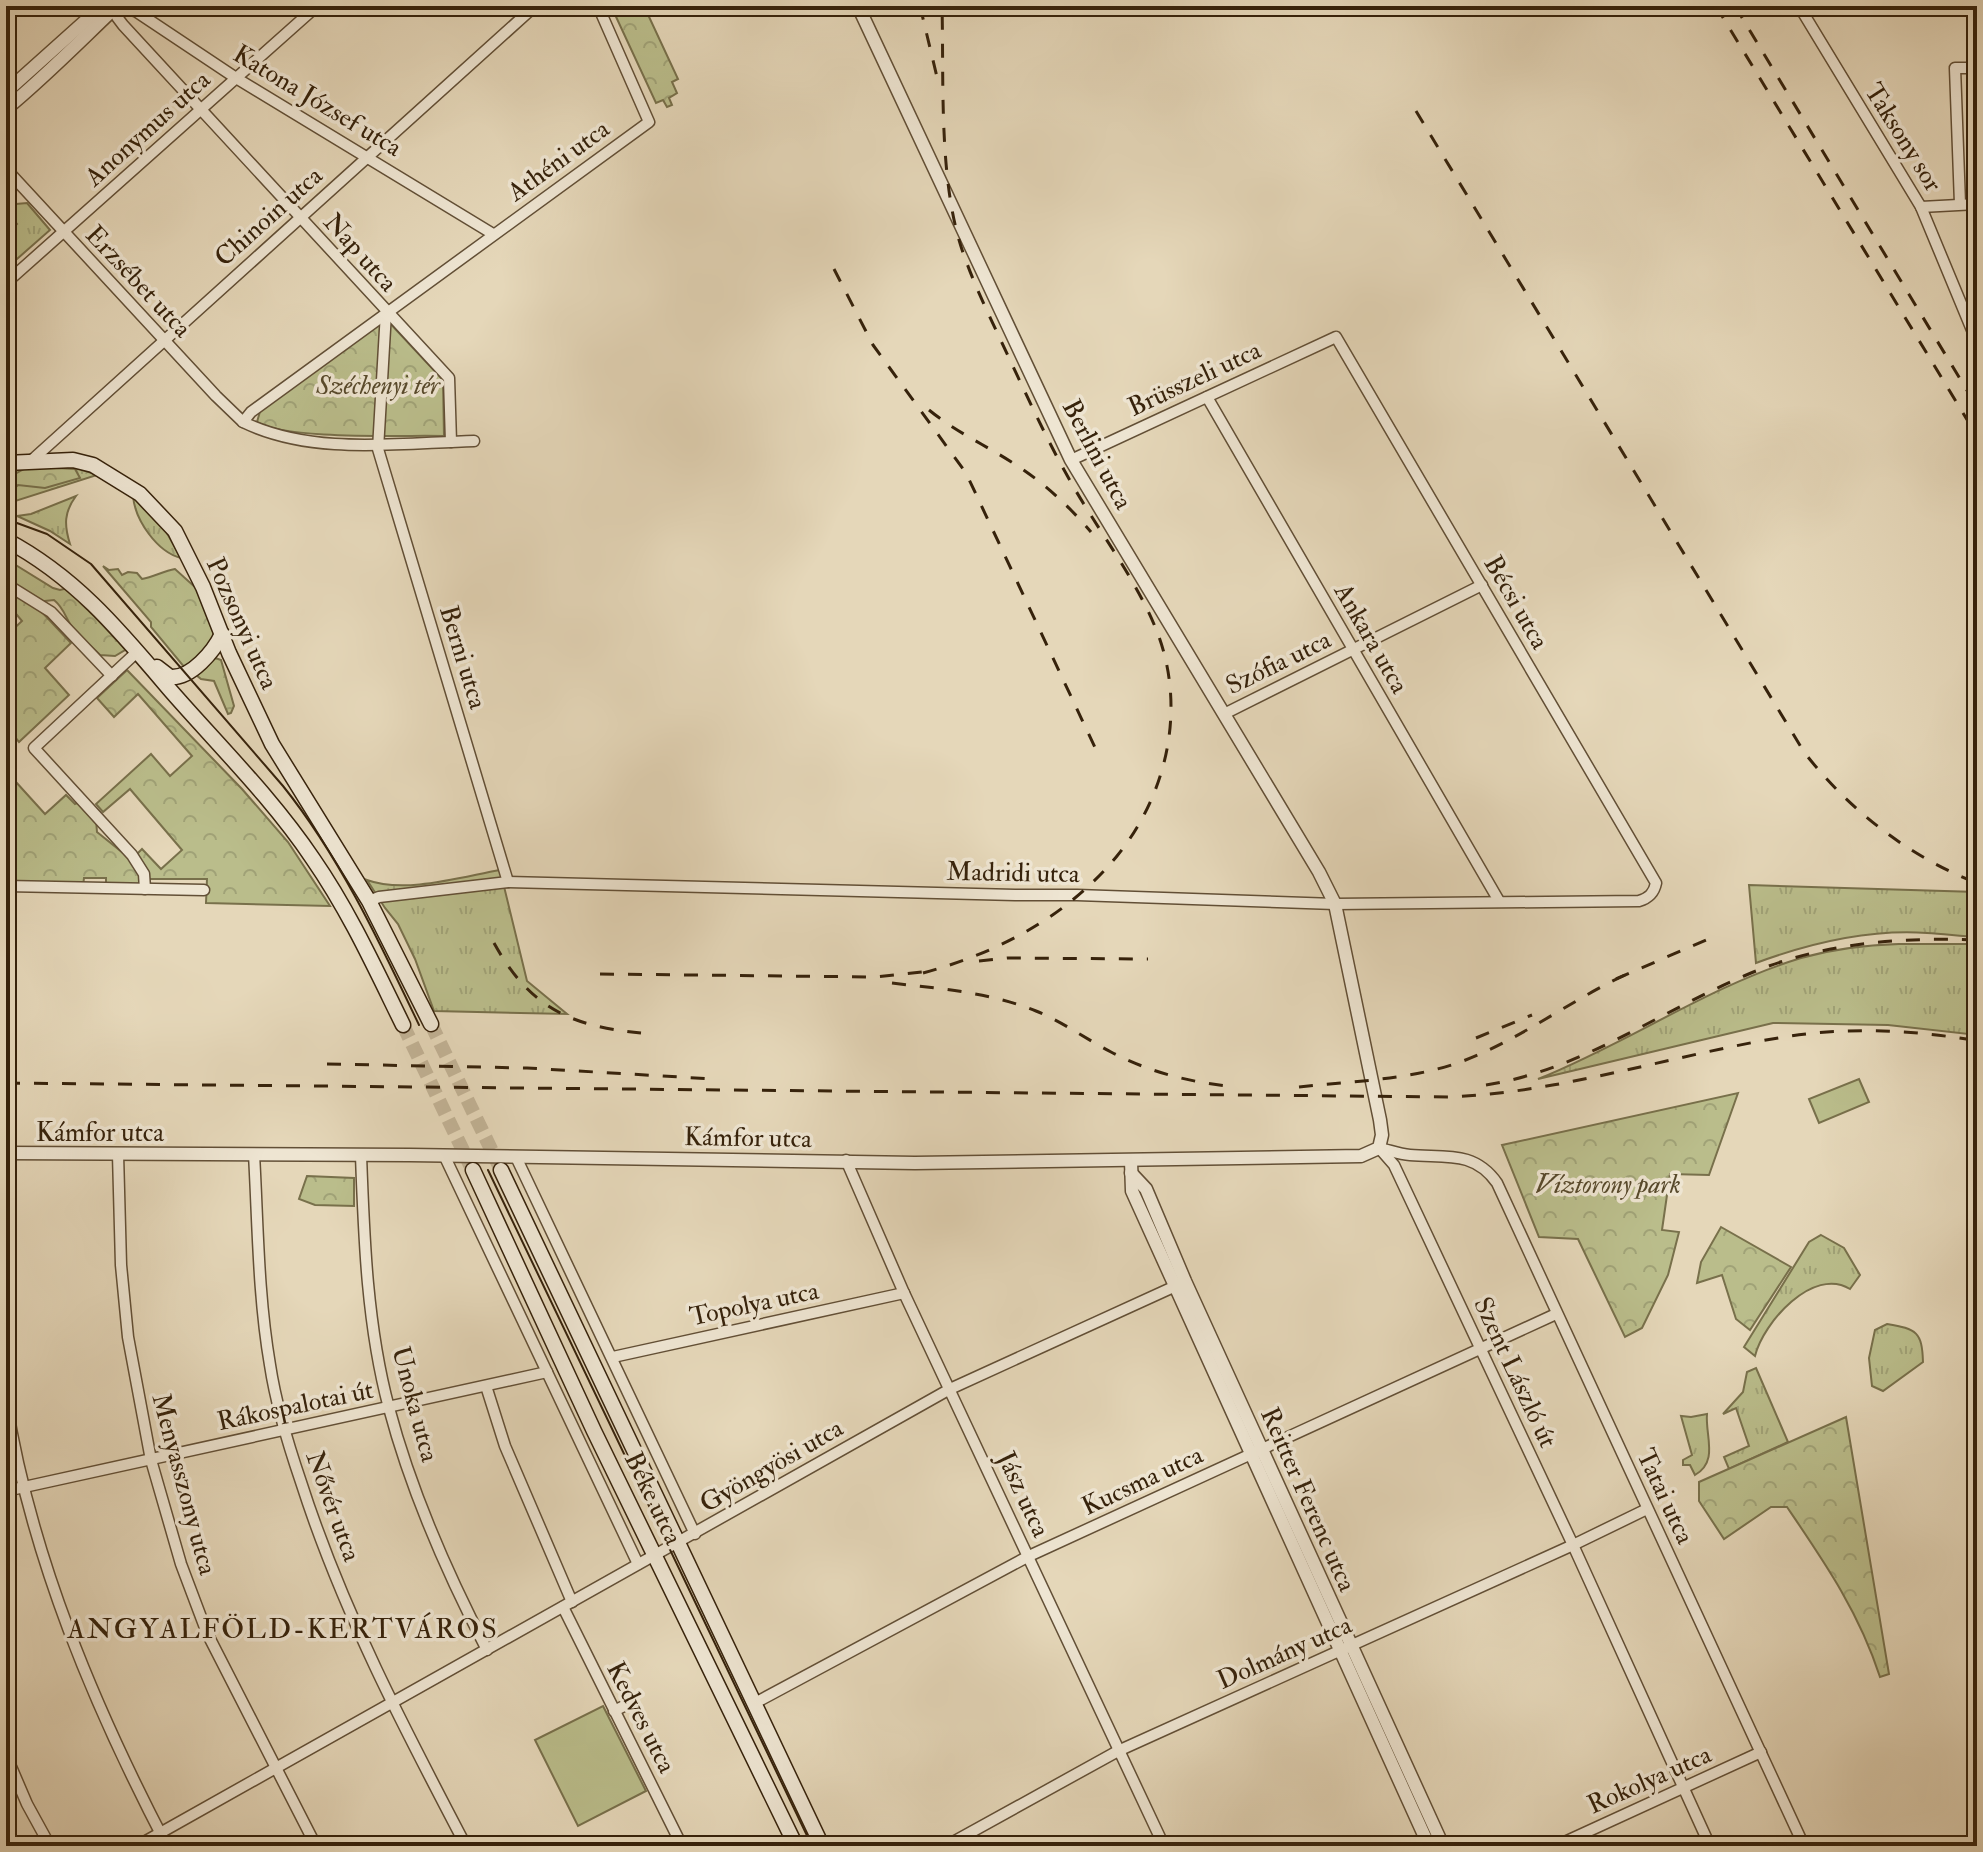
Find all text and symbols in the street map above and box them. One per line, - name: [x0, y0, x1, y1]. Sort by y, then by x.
- street label: Katona József utca: [227, 38, 408, 164]
- street label: Anonymus utca: [78, 64, 217, 194]
- street label: Taksony sor: [1857, 77, 1949, 198]
- street label: Athéni utca: [501, 113, 616, 209]
- street label: Chinoin utca: [208, 160, 329, 273]
- street label: Nap utca: [316, 207, 404, 300]
- street label: Erzsébet utca: [78, 219, 198, 344]
- street label: Brüsszeli utca: [1123, 334, 1266, 424]
- park label: Széchenyi tér: [315, 370, 441, 402]
- street label: Berlini utca: [1055, 394, 1139, 515]
- street label: Bécsi utca: [1477, 550, 1556, 655]
- street label: Pozsonyi utca: [199, 553, 285, 695]
- street label: Ankara utca: [1326, 577, 1416, 699]
- street label: Berni utca: [432, 602, 494, 713]
- street label: Szófia utca: [1221, 624, 1336, 702]
- street label: Madridi utca: [946, 856, 1080, 890]
- street label: Kámfor utca: [36, 1117, 164, 1149]
- street label: Kámfor utca: [684, 1121, 812, 1155]
- park label: Víztorony park: [1535, 1169, 1681, 1201]
- street label: Topolya utca: [687, 1275, 822, 1334]
- street label: Szent László út: [1466, 1292, 1564, 1453]
- street label: Unoka utca: [384, 1343, 446, 1466]
- street label: Rákospalotai út: [214, 1374, 376, 1439]
- street label: Menyasszony utca: [144, 1390, 224, 1579]
- street label: Reitter Ferenc utca: [1253, 1402, 1363, 1597]
- street label: Gyöngyösi utca: [694, 1412, 849, 1520]
- street label: Kucsma utca: [1077, 1439, 1208, 1523]
- street label: Tatai utca: [1629, 1444, 1701, 1549]
- street label: Jász utca: [989, 1446, 1057, 1542]
- street label: Nővér utca: [298, 1447, 368, 1566]
- street label: Béke utca: [617, 1447, 689, 1550]
- street label: Dolmány utca: [1212, 1609, 1357, 1697]
- district label: ANGYALFÖLD-KERTVÁROS: [66, 1612, 499, 1647]
- street label: Kedves utca: [599, 1656, 683, 1779]
- street label: Rokolya utca: [1583, 1738, 1717, 1821]

